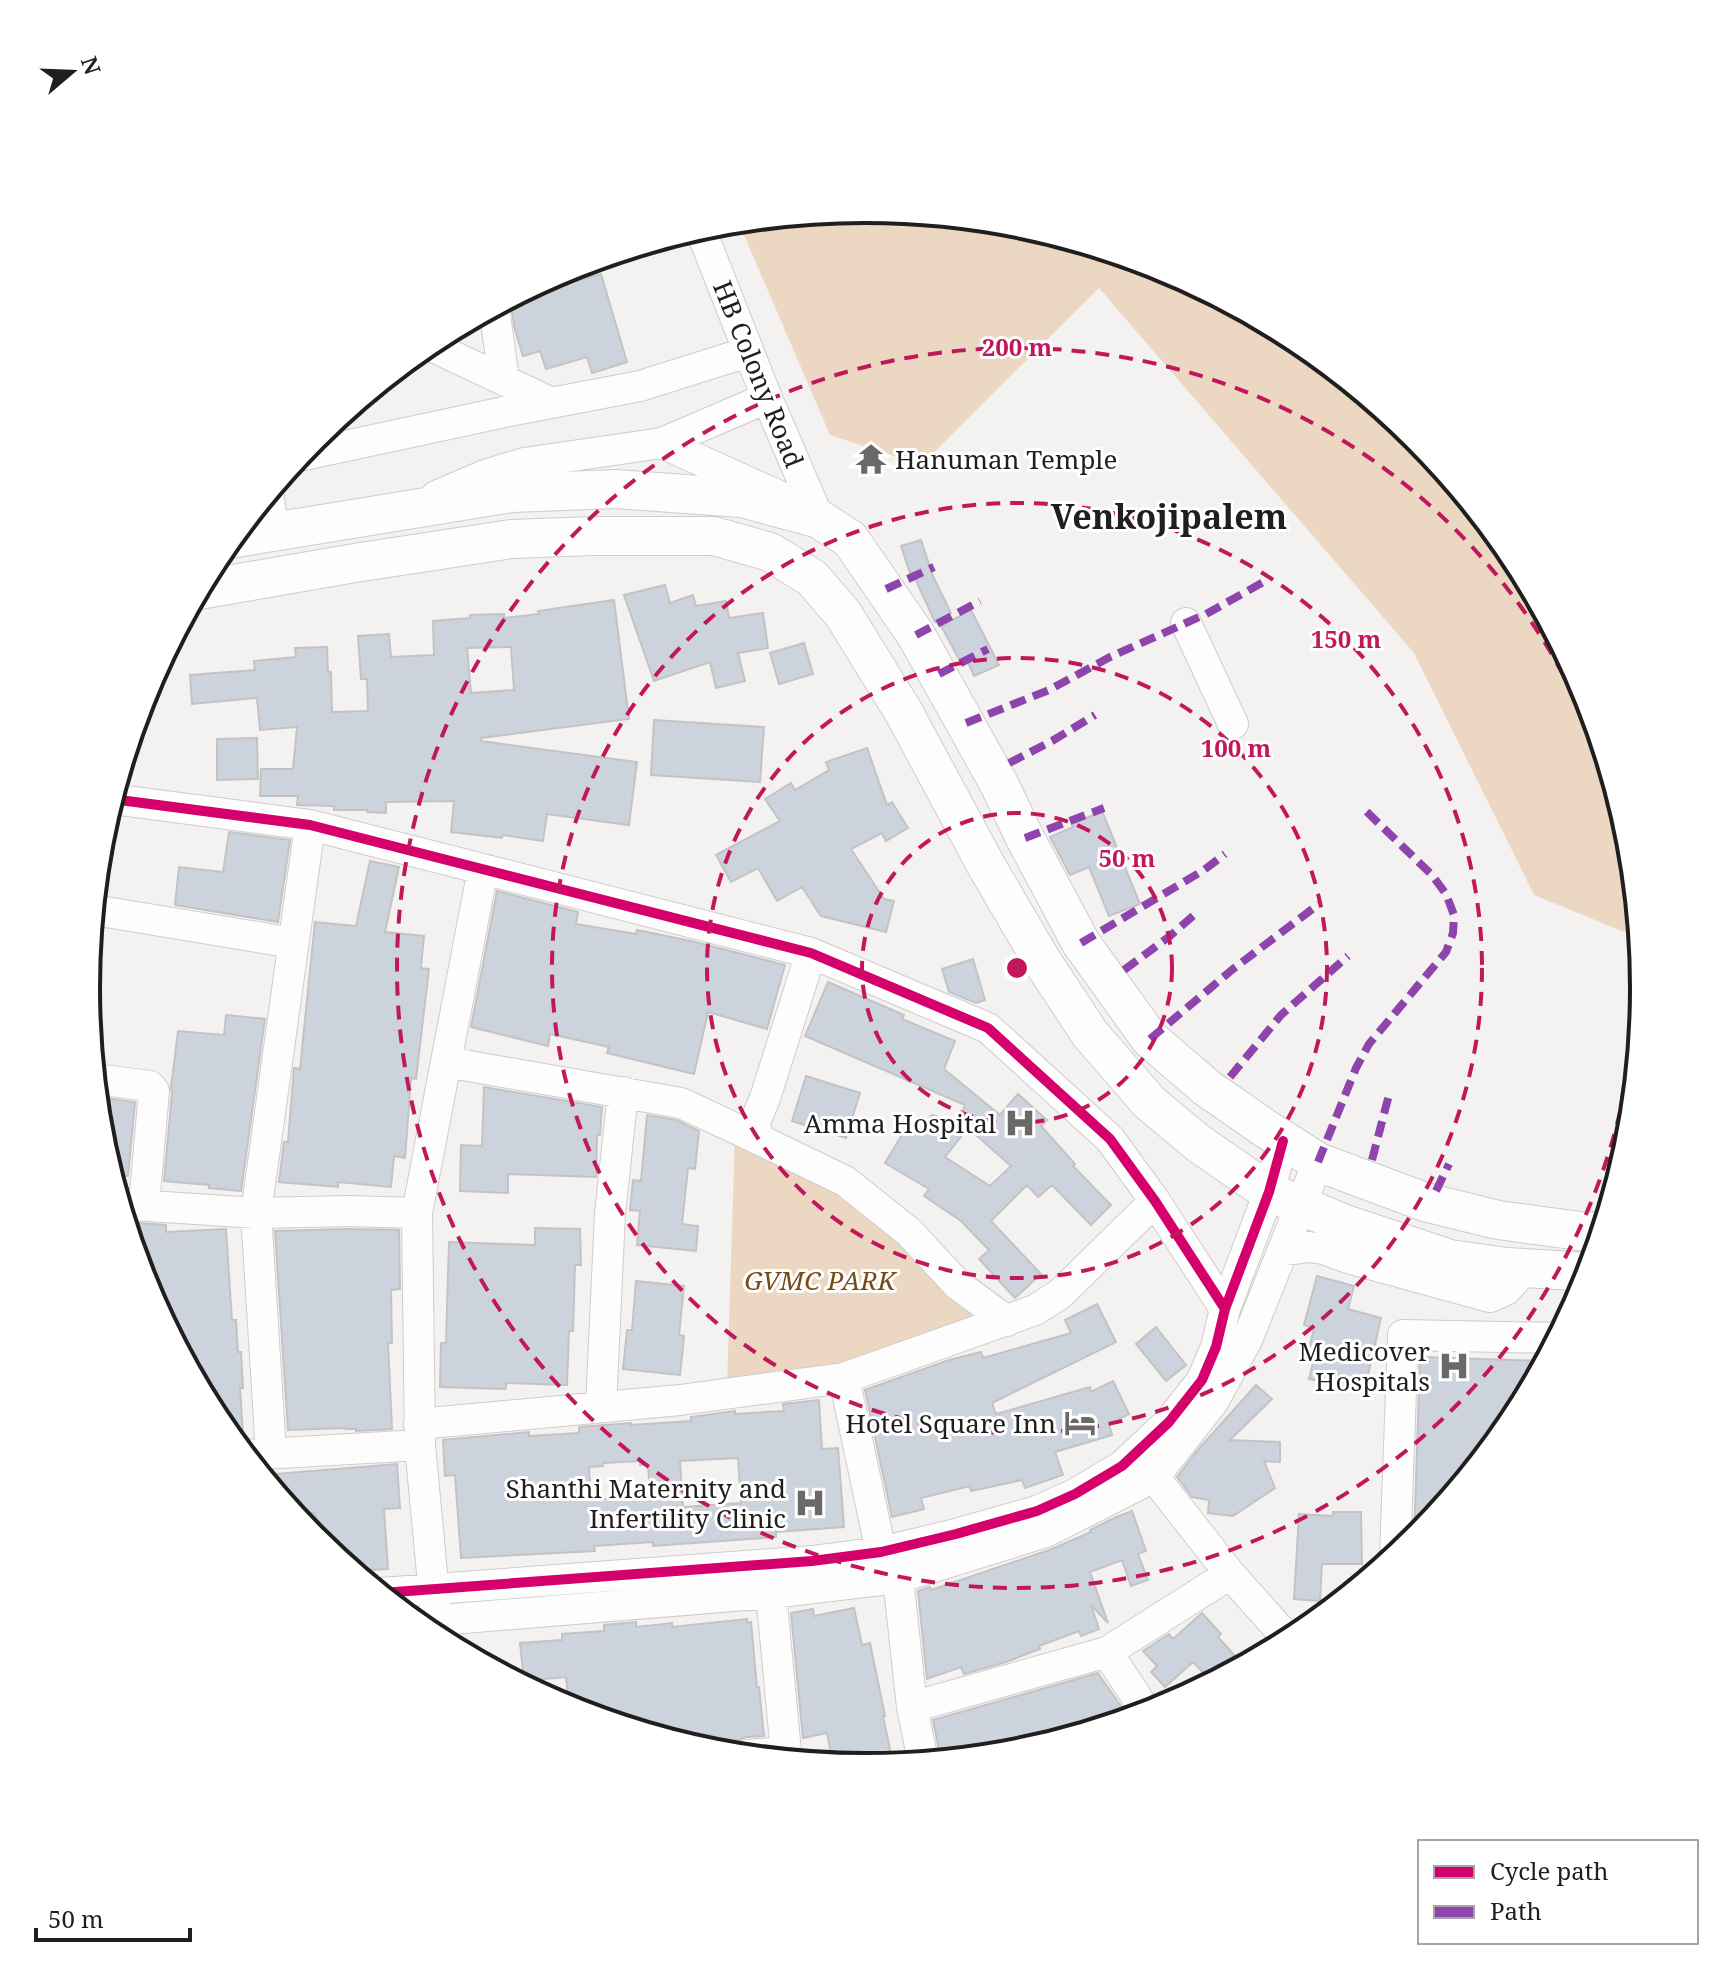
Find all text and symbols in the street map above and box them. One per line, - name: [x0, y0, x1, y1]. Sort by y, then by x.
- north arrow: [32, 32, 112, 112]
- text: N: [75, 52, 109, 78]
- street label: HB Colony Road: [705, 275, 813, 473]
- text: 200 m: [982, 330, 1053, 363]
- place label: Hanuman Temple: [895, 441, 1117, 477]
- temple icon: Hanuman Temple: [854, 442, 888, 476]
- district label: Venkojipalem: [1051, 493, 1287, 539]
- text: 150 m: [1311, 622, 1382, 655]
- text: 100 m: [1201, 731, 1272, 764]
- text: 50 m: [1098, 841, 1156, 874]
- centre of rings: [1003, 954, 1031, 982]
- place label: Amma Hospital: [804, 1105, 996, 1141]
- hospital icon: Amma Hospital: [1003, 1106, 1037, 1140]
- park label: GVMC PARK: [744, 1262, 898, 1298]
- place label: Medicover Hospitals: [1298, 1333, 1430, 1399]
- hospital icon: Medicover Hospitals: [1437, 1349, 1471, 1383]
- place label: Hotel Square Inn: [845, 1405, 1056, 1441]
- hotel icon: Hotel Square Inn: [1063, 1406, 1097, 1440]
- place label: Shanthi Maternity and Infertility Clinic: [506, 1470, 786, 1536]
- hospital icon: Shanthi Maternity and Infertility Clinic: [793, 1486, 827, 1520]
- legend: [1418, 1840, 1698, 1944]
- text: Cycle path: [1490, 1854, 1609, 1887]
- scale bar: [36, 1892, 190, 1942]
- text: Path: [1490, 1894, 1542, 1927]
- text: 50 m: [48, 1902, 104, 1935]

